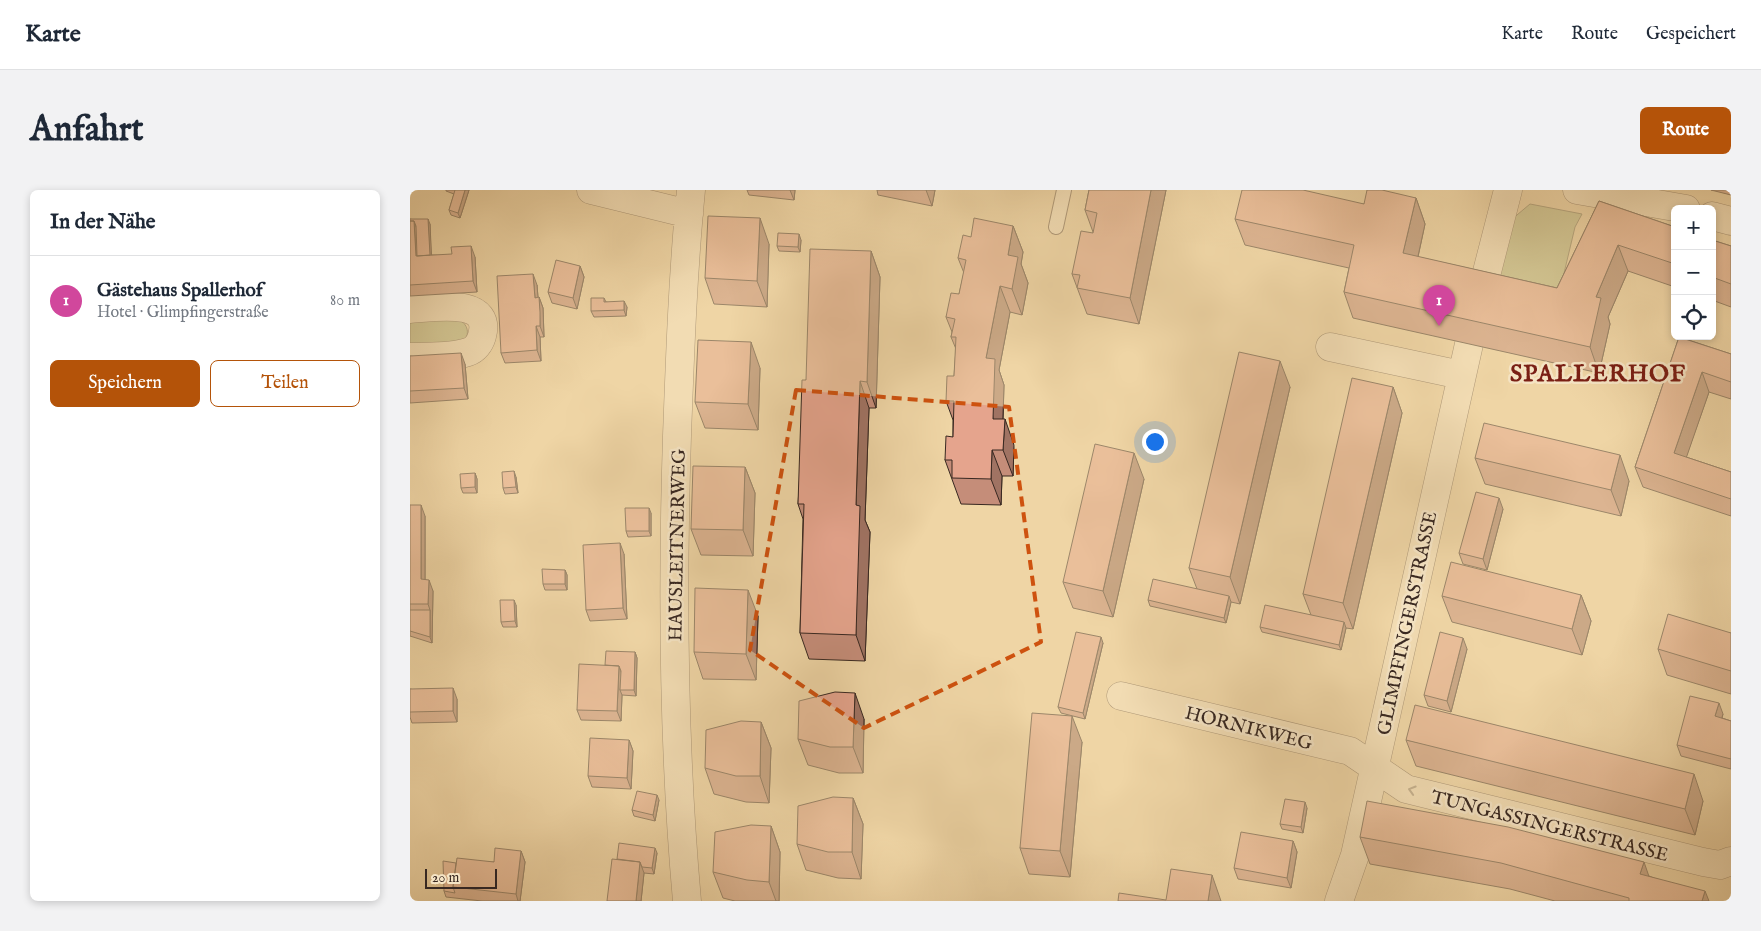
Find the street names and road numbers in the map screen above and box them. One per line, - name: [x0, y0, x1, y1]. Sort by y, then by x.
- street label: HAUSLEITNERWEG: [664, 448, 692, 642]
- street label: GLIMPFINGERSTRASSE: [1373, 509, 1443, 737]
- street label: HORNIKWEG: [1182, 701, 1315, 756]
- street label: TUNGASSINGERSTRASSE: [1428, 786, 1671, 868]

